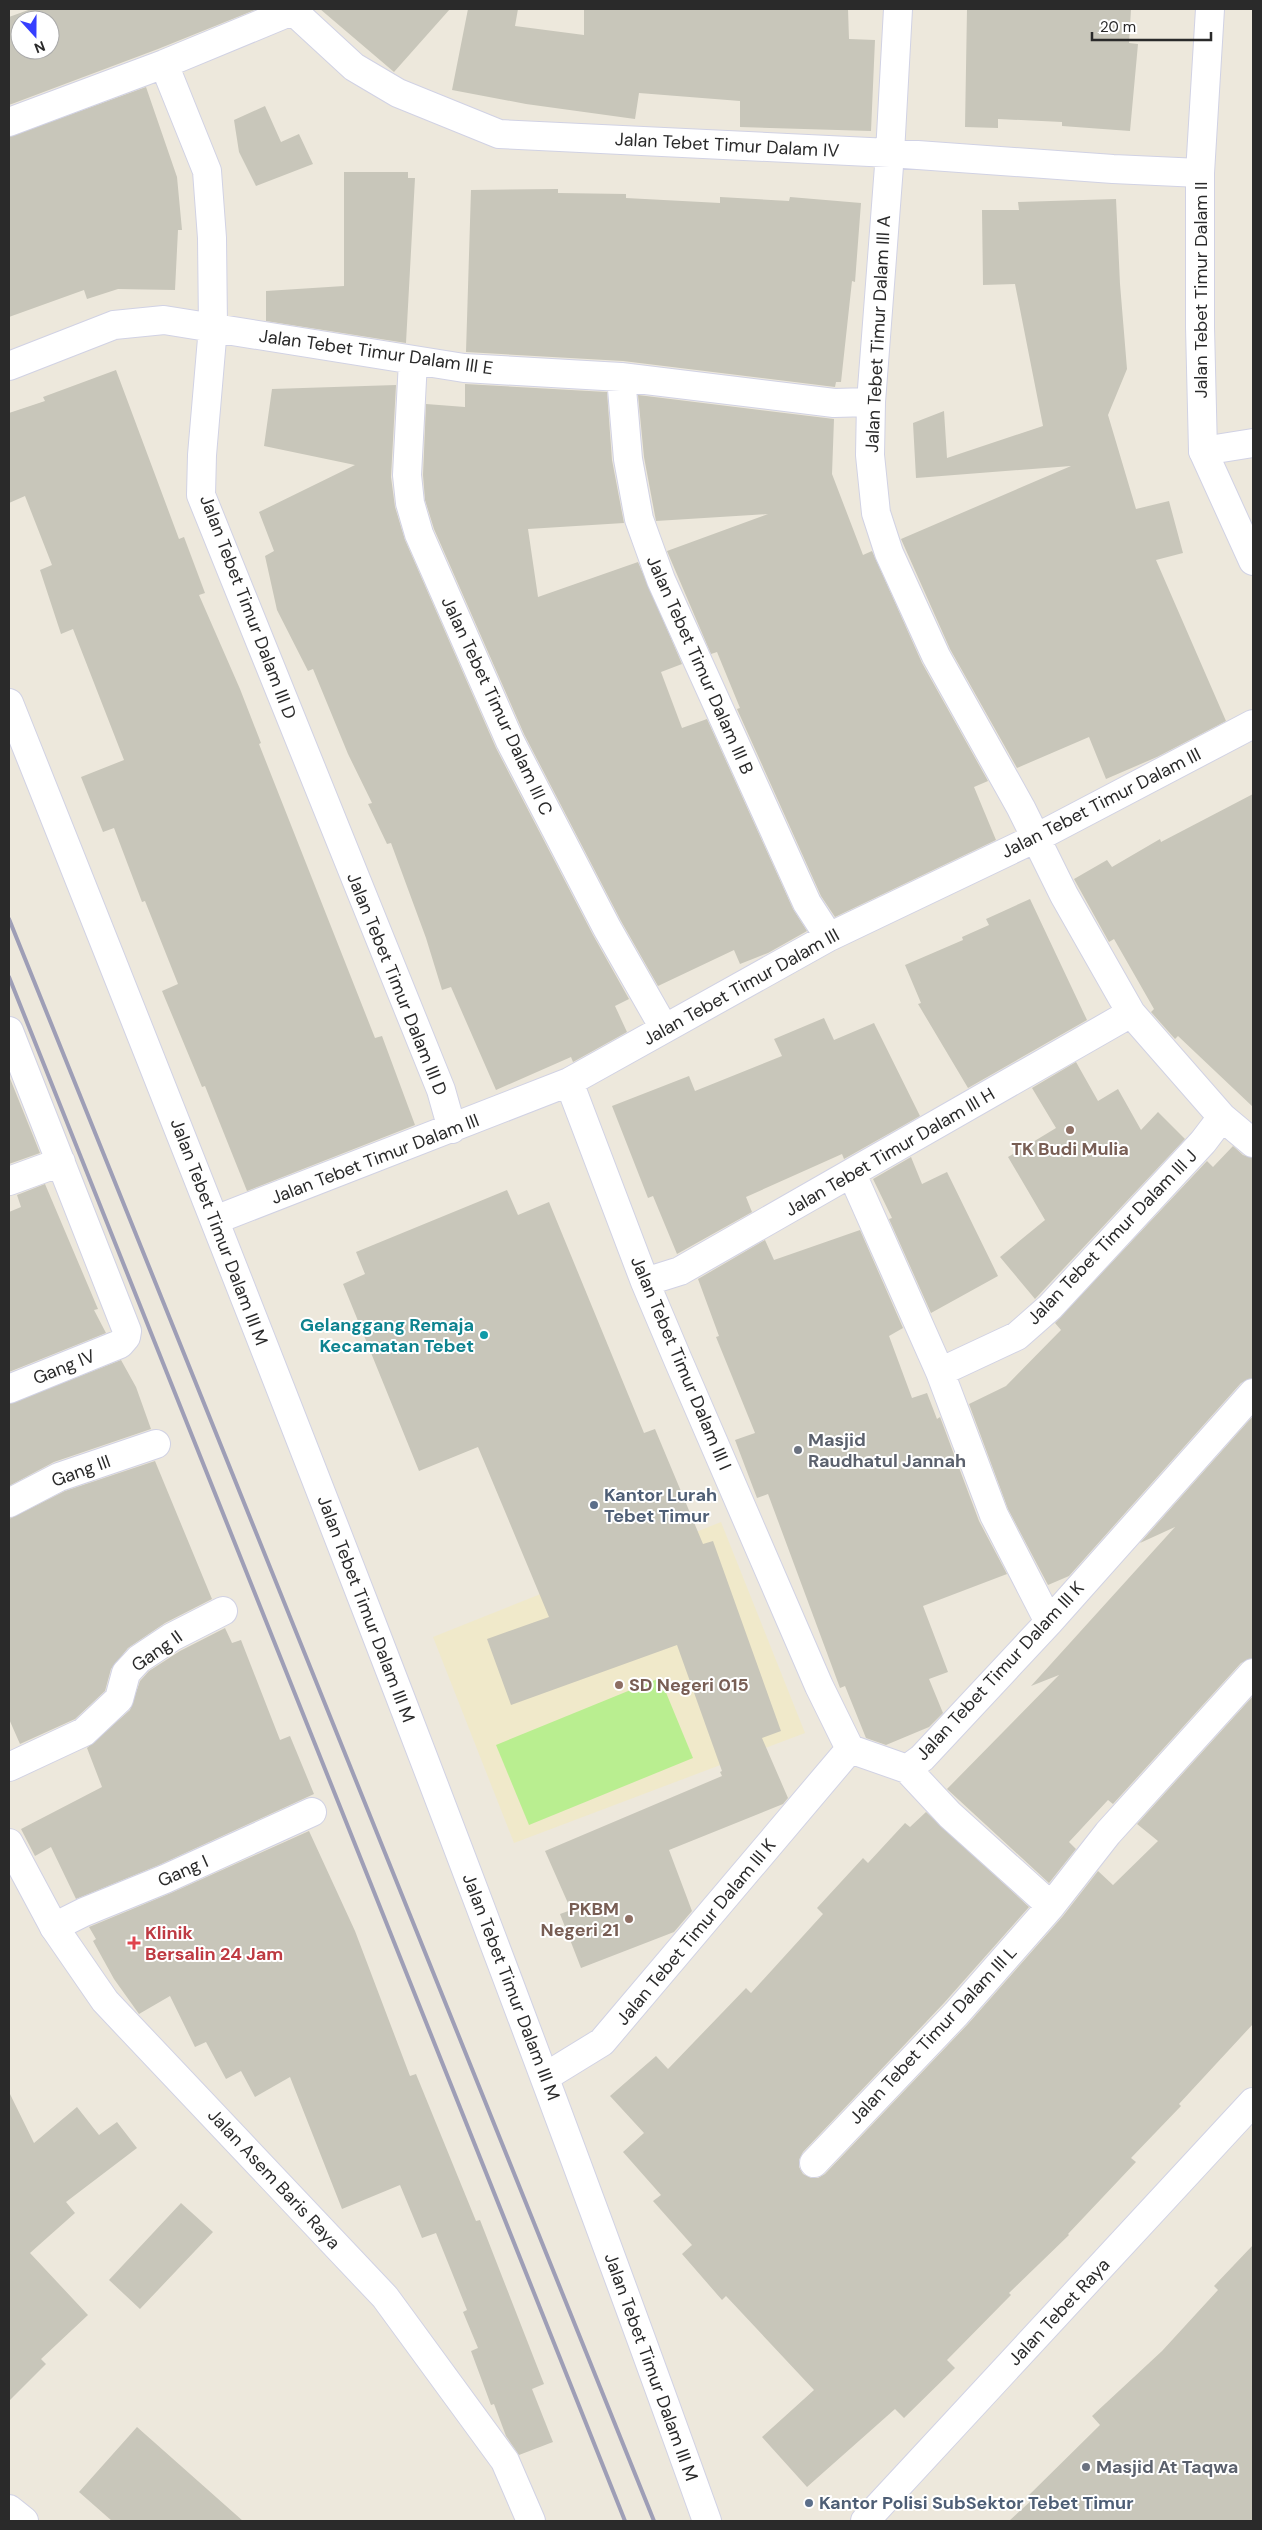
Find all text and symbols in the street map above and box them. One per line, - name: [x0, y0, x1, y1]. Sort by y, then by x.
- north arrow: [10, 10, 60, 60]
- scale bar: [1092, 10, 1211, 42]
- text: 20 m: [1100, 17, 1136, 37]
- text: N: [32, 37, 48, 57]
- street label: Jalan Tebet Timur Dalam IV: [614, 127, 840, 163]
- street label: Jalan Tebet Timur Dalam II: [1189, 182, 1213, 398]
- street label: Jalan Tebet Timur Dalam III A: [860, 215, 896, 453]
- street label: Jalan Tebet Timur Dalam III E: [257, 324, 495, 380]
- street label: Jalan Tebet Timur Dalam III D: [194, 491, 302, 723]
- street label: Jalan Tebet Timur Dalam III B: [641, 552, 759, 778]
- street label: Jalan Tebet Timur Dalam III C: [436, 593, 558, 819]
- street label: Jalan Tebet Timur Dalam III: [997, 742, 1205, 864]
- street label: Jalan Tebet Timur Dalam III D: [341, 869, 453, 1099]
- street label: Jalan Tebet Timur Dalam III: [638, 923, 844, 1051]
- street label: Jalan Tebet Timur Dalam III H: [781, 1082, 999, 1222]
- street label: Jalan Tebet Timur Dalam III: [267, 1108, 483, 1210]
- street label: Jalan Tebet Timur Dalam III M: [165, 1115, 273, 1349]
- marker: TK Budi Mulia: [1064, 1124, 1076, 1136]
- place label: TK Budi Mulia: [1011, 1137, 1129, 1161]
- street label: Jalan Tebet Timur Dalam III J: [1022, 1144, 1202, 1330]
- street label: Jalan Tebet Timur Dalam III I: [625, 1252, 737, 1474]
- place label: Gelanggang Remaja Kecamatan Tebet: [300, 1313, 474, 1358]
- marker: Gelanggang Remaja Kecamatan Tebet: [478, 1329, 490, 1341]
- street label: Gang IV: [29, 1344, 99, 1390]
- place label: Masjid Raudhatul Jannah: [808, 1428, 966, 1473]
- marker: Masjid Raudhatul Jannah: [792, 1444, 804, 1456]
- street label: Gang III: [48, 1449, 114, 1493]
- place label: Kantor Lurah Tebet Timur: [604, 1483, 717, 1528]
- street label: Jalan Tebet Timur Dalam III M: [312, 1492, 420, 1726]
- marker: Kantor Lurah Tebet Timur: [588, 1499, 600, 1511]
- street label: Jalan Tebet Timur Dalam III K: [911, 1576, 1090, 1766]
- street label: Gang II: [127, 1625, 187, 1677]
- place label: SD Negeri 015: [629, 1673, 749, 1697]
- marker: SD Negeri 015: [613, 1679, 625, 1691]
- street label: Jalan Tebet Timur Dalam III K: [611, 1833, 781, 2030]
- street label: Gang I: [154, 1849, 212, 1893]
- street label: Jalan Tebet Timur Dalam III M: [457, 1870, 565, 2104]
- place label: PKBM Negeri 21: [541, 1897, 619, 1942]
- marker: PKBM Negeri 21: [623, 1913, 635, 1925]
- place label: Klinik Bersalin 24 Jam: [145, 1921, 283, 1966]
- marker: Klinik Bersalin 24 Jam: [127, 1936, 141, 1950]
- street label: Jalan Tebet Timur Dalam III L: [844, 1941, 1022, 2129]
- street label: Jalan Asem Baris Raya: [202, 2103, 346, 2255]
- street label: Jalan Tebet Timur Dalam III M: [598, 2250, 704, 2484]
- street label: Jalan Tebet Raya: [1003, 2253, 1115, 2371]
- place label: Masjid At Taqwa: [1096, 2455, 1238, 2479]
- marker: Masjid At Taqwa: [1080, 2461, 1092, 2473]
- place label: Kantor Polisi SubSektor Tebet Timur: [819, 2491, 1134, 2515]
- marker: Kantor Polisi SubSektor Tebet Timur: [803, 2497, 815, 2509]

